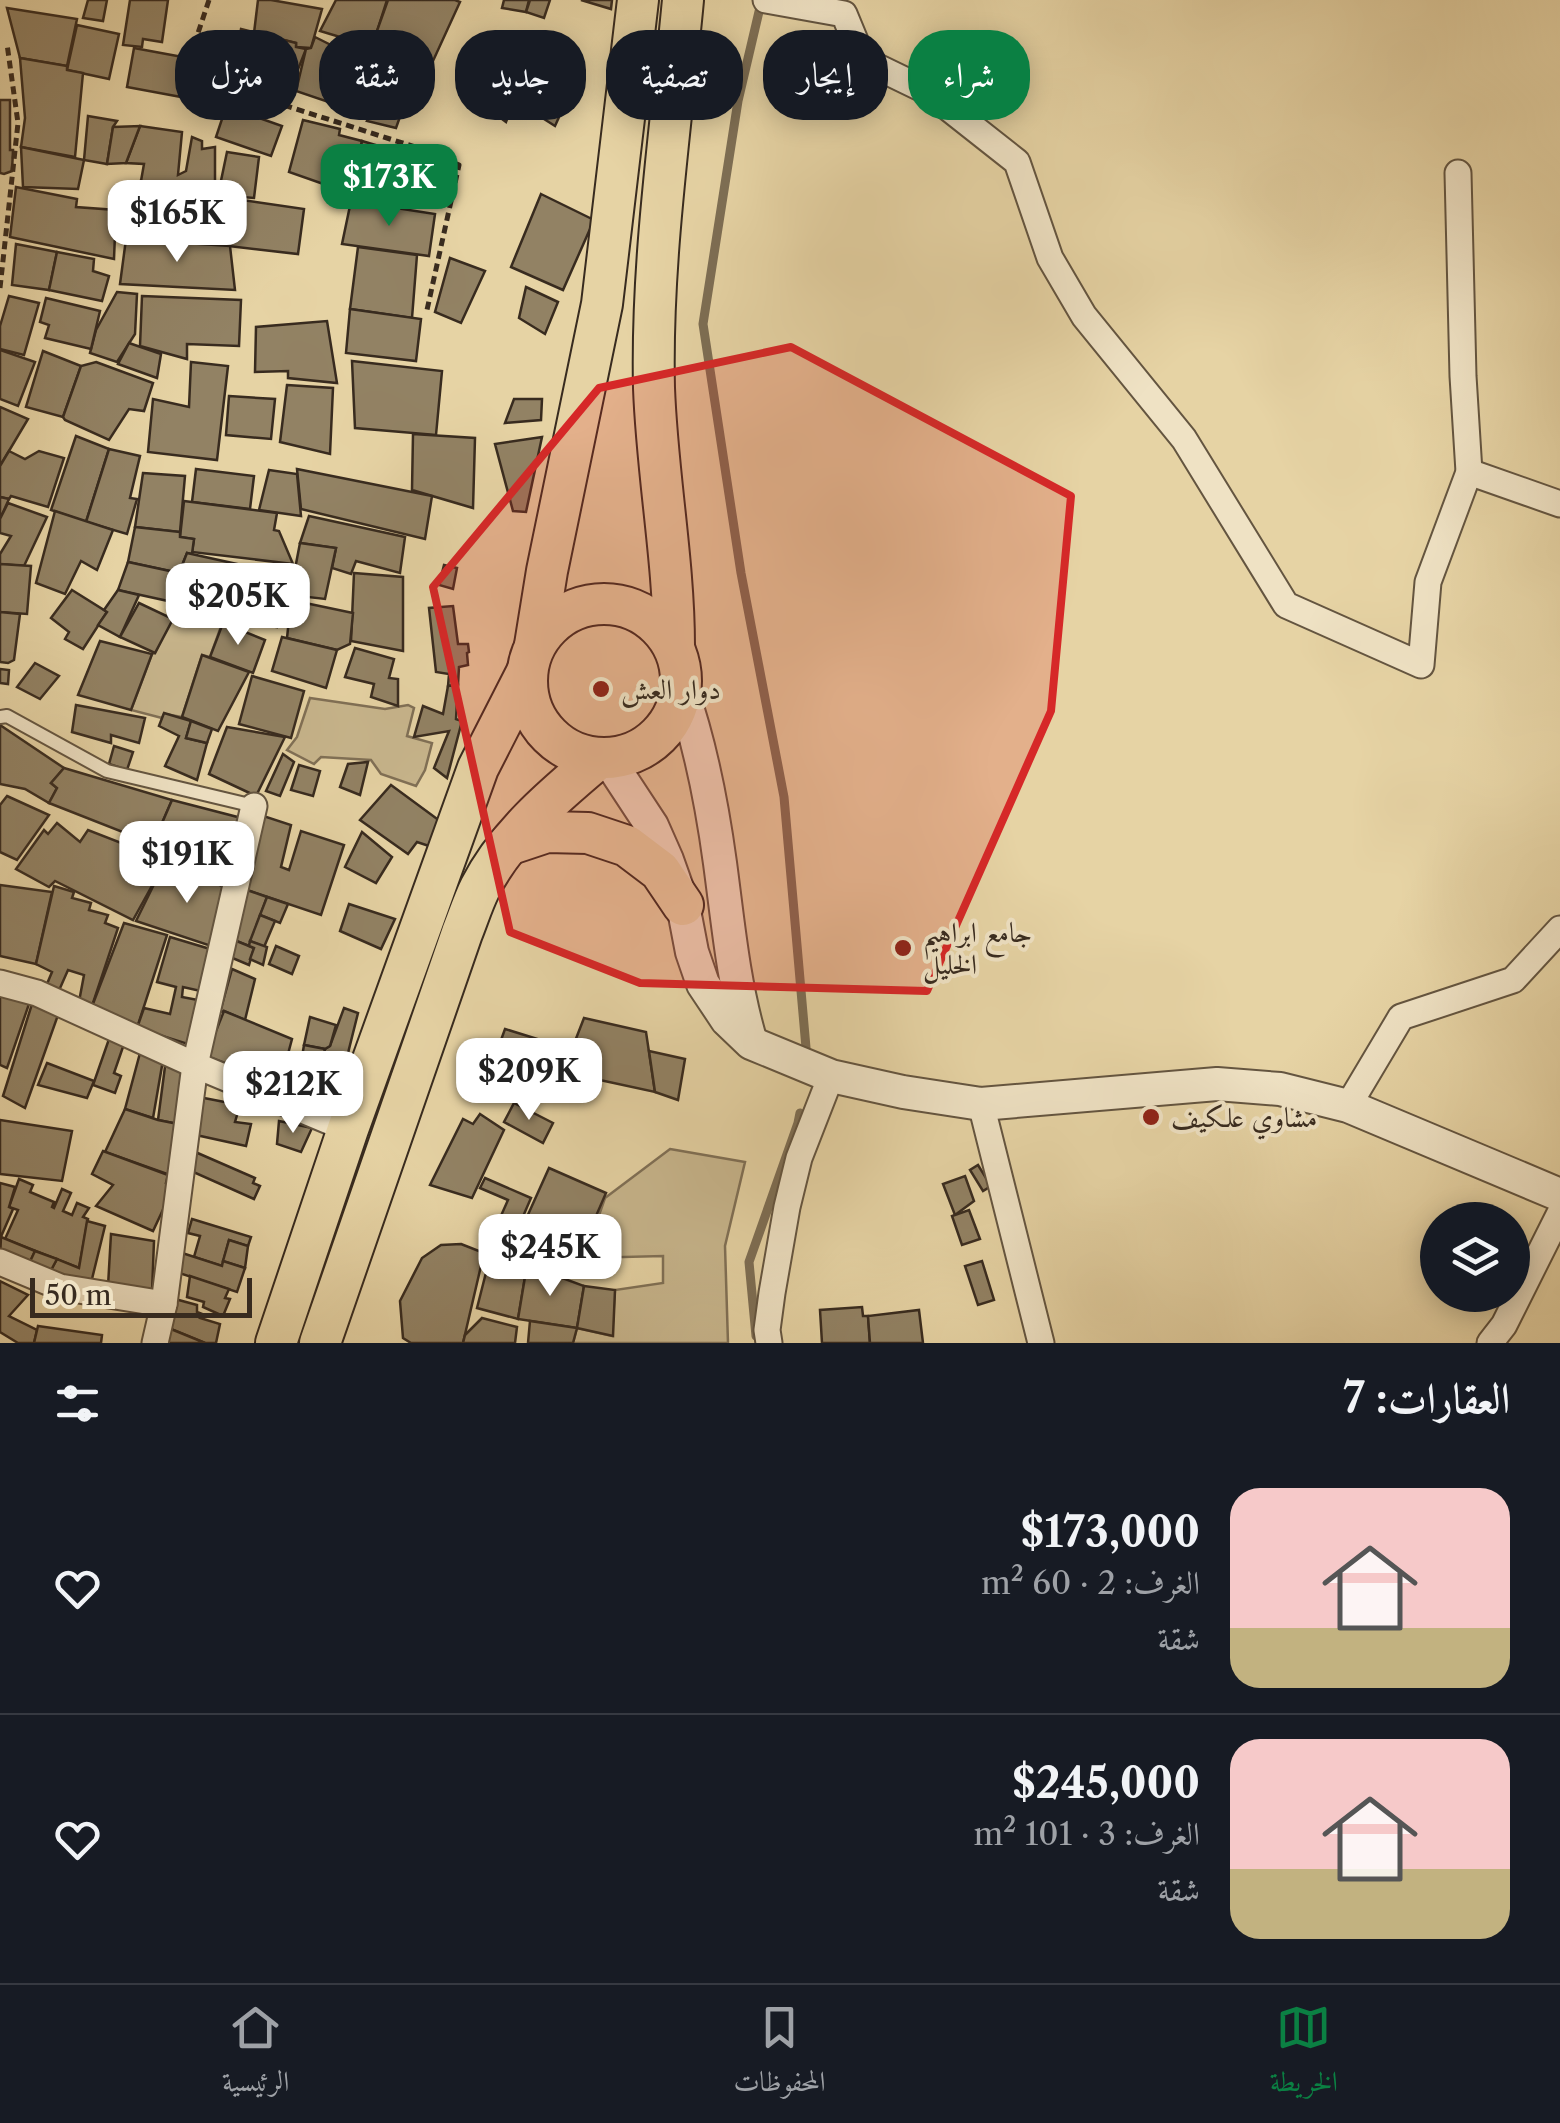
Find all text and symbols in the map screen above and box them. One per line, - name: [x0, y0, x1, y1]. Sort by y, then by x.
- chip: منزل: [175, 30, 299, 120]
- chip: شقة: [319, 30, 435, 120]
- chip: جديد: [455, 30, 586, 120]
- chip: تصفية: [606, 30, 743, 120]
- chip: إيجار: [763, 30, 888, 120]
- chip: شراء: [908, 30, 1030, 120]
- pin: $173K: [319, 144, 459, 229]
- text: $173K: [343, 157, 435, 196]
- pin: $165K: [107, 180, 247, 265]
- text: $165K: [130, 193, 224, 232]
- pin: $205K: [168, 563, 308, 648]
- text: $205K: [188, 576, 288, 615]
- place label: دوار العش: [621, 672, 721, 708]
- marker: دوار العش: [590, 678, 612, 700]
- pin: $191K: [117, 821, 257, 906]
- text: $191K: [141, 834, 233, 873]
- place label: جامع ابراهيم الخليل: [923, 915, 1032, 984]
- marker: جامع ابراهيم الخليل: [892, 937, 914, 959]
- pin: $209K: [459, 1038, 599, 1123]
- pin: $212K: [223, 1051, 363, 1136]
- text: $209K: [478, 1051, 580, 1090]
- text: $212K: [245, 1064, 341, 1103]
- place label: مشاوي علكيف: [1171, 1100, 1317, 1140]
- marker: مشاوي علكيف: [1140, 1106, 1162, 1128]
- map controls: [1420, 1202, 1530, 1312]
- button: layers: [1420, 1202, 1530, 1312]
- pin: $245K: [480, 1214, 620, 1299]
- text: $245K: [501, 1227, 599, 1266]
- scale bar: [30, 1273, 252, 1318]
- text: 50 m: [45, 1278, 112, 1312]
- text: العقارات: 7: [1343, 1372, 1510, 1424]
- icon: filters: [50, 1376, 105, 1431]
- text: $173,000: [1021, 1506, 1200, 1558]
- icon: home: [1310, 1528, 1430, 1648]
- icon: heart: [50, 1561, 105, 1616]
- text: الغرف: 2 · 60 m²: [981, 1563, 1200, 1602]
- text: شقة: [1158, 1619, 1200, 1658]
- text: $245,000: [1012, 1757, 1200, 1809]
- icon: home: [1310, 1779, 1430, 1899]
- icon: heart: [50, 1812, 105, 1867]
- text: الغرف: 3 · 101 m²: [974, 1814, 1200, 1853]
- text: شقة: [1158, 1870, 1200, 1909]
- tab: الرئيسية: [222, 2000, 289, 2109]
- tab: المحفوظات: [733, 2000, 826, 2109]
- tab: الخريطة: [1270, 2000, 1338, 2109]

